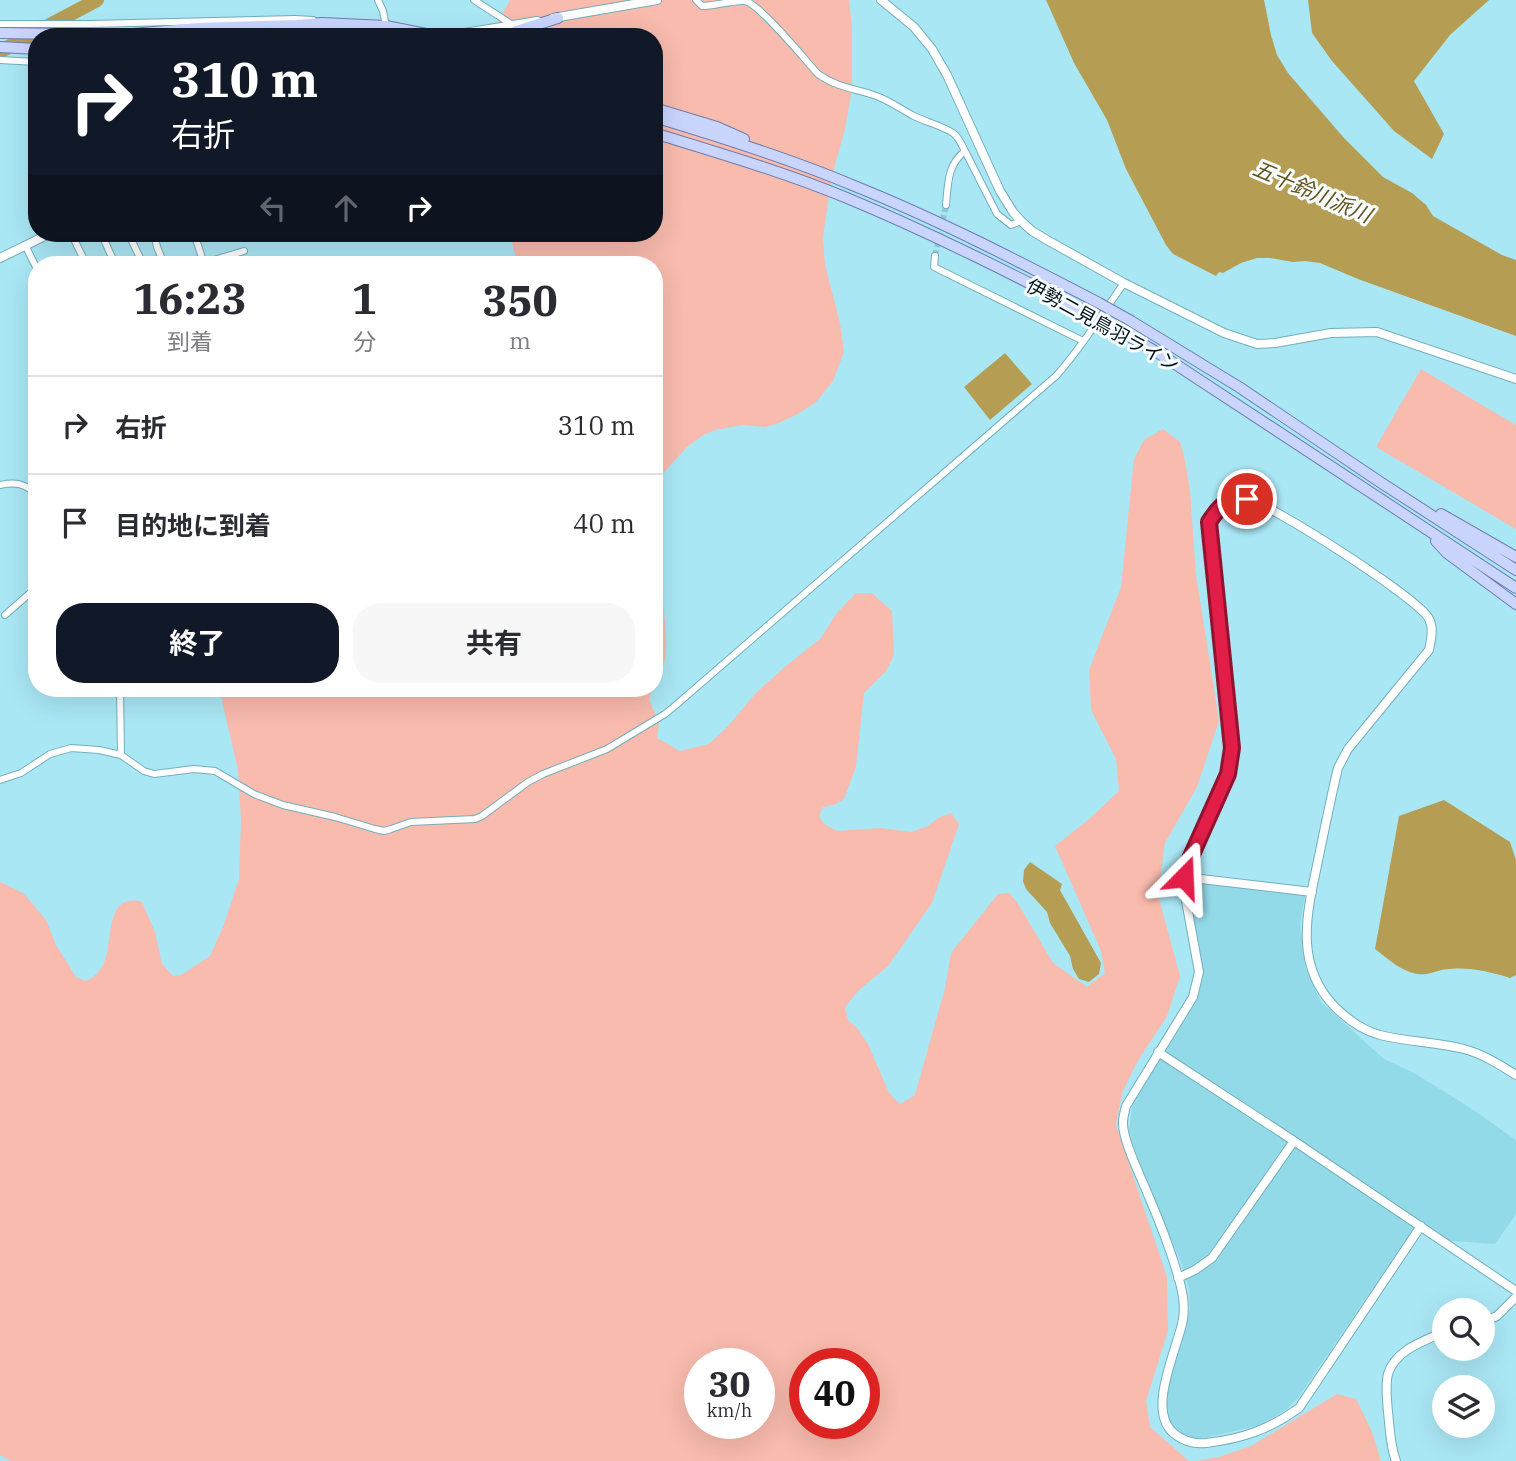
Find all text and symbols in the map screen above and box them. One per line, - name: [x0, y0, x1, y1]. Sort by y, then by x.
- text: 310 m: [171, 47, 318, 110]
- icon: right: [56, 56, 147, 147]
- text: 右折: [171, 113, 235, 155]
- water label: 五十鈴川派川: [1249, 154, 1378, 229]
- icon: left: [254, 189, 292, 227]
- icon: ahead: [327, 189, 365, 227]
- icon: right: [400, 189, 438, 227]
- text: 16:23: [133, 271, 247, 326]
- text: 1: [352, 271, 377, 326]
- text: 350: [482, 273, 558, 328]
- street label: 伊勢二見鳥羽ライン: [1022, 273, 1184, 377]
- text: m: [509, 325, 531, 355]
- text: 到着: [167, 326, 213, 356]
- text: 分: [353, 326, 376, 356]
- icon: right: [56, 406, 94, 444]
- text: 310 m: [557, 408, 635, 442]
- text: 右折: [115, 410, 167, 444]
- pin: [1217, 469, 1277, 529]
- icon: arrive: [1228, 480, 1266, 518]
- icon: arrive: [56, 504, 94, 542]
- text: 40 m: [573, 506, 635, 540]
- text: 目的地に到着: [115, 508, 271, 542]
- button: 終了: [56, 603, 339, 683]
- button: 共有: [353, 603, 635, 683]
- position arrow: [1147, 840, 1221, 914]
- map controls: [1432, 1298, 1495, 1438]
- button: search: [1432, 1298, 1495, 1361]
- speed limit sign: 40: [789, 1348, 880, 1439]
- text: 30: [708, 1361, 751, 1407]
- button: layers: [1432, 1375, 1495, 1438]
- text: km/h: [707, 1399, 752, 1422]

